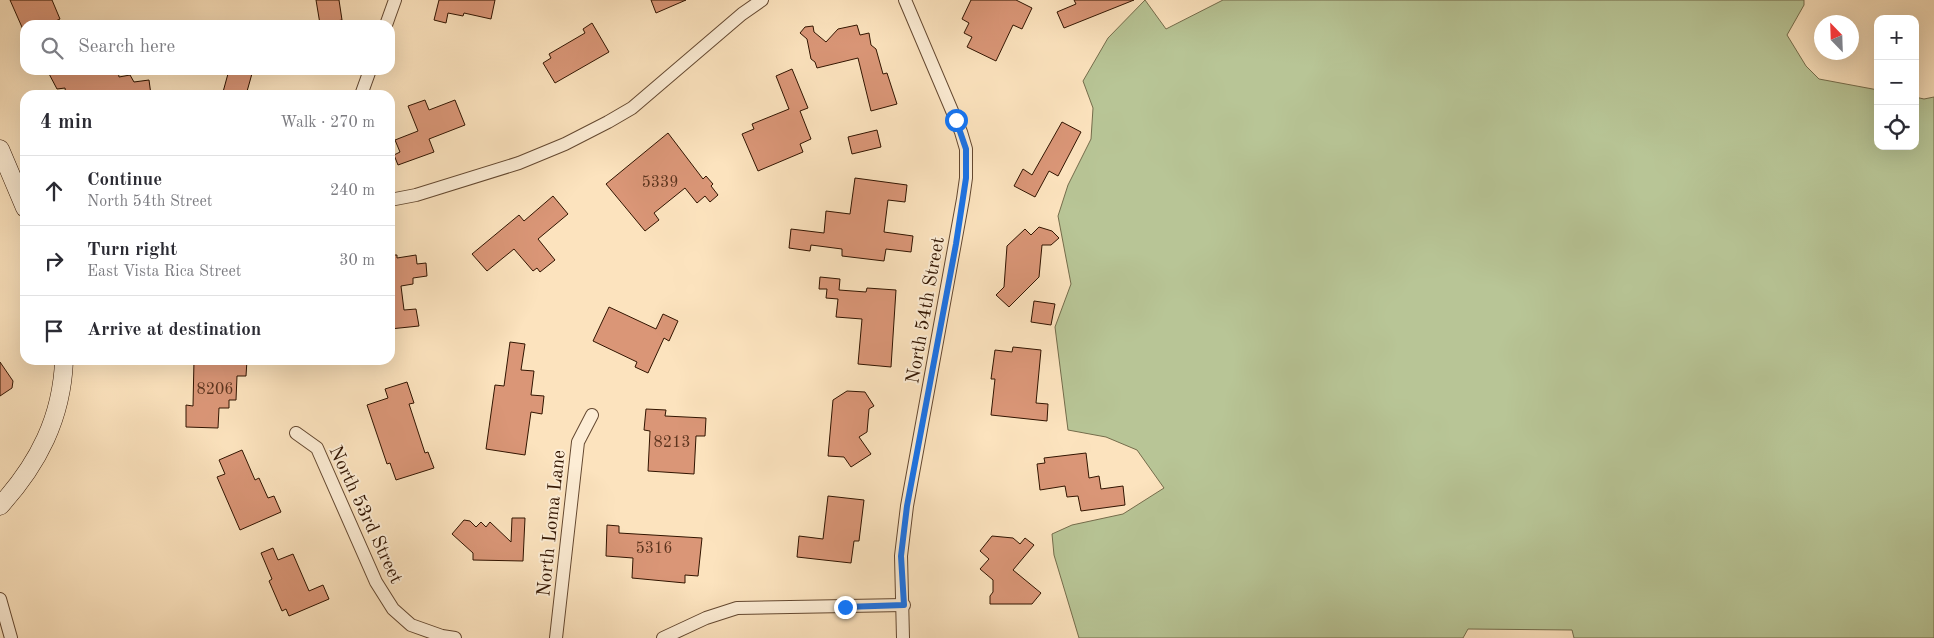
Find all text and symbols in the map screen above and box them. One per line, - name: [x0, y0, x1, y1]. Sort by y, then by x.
- north arrow: [1814, 15, 1859, 60]
- map controls: [1874, 15, 1919, 150]
- button: +: [1874, 15, 1919, 60]
- search box: [20, 20, 395, 75]
- icon: search: [38, 34, 66, 62]
- text: Search here: [78, 38, 175, 57]
- button: −: [1874, 60, 1919, 105]
- button: locate: [1874, 105, 1919, 150]
- route start: [945, 109, 968, 132]
- text: 4 min: [40, 112, 93, 133]
- text: Walk · 270 m: [280, 115, 375, 131]
- text: Continue: [87, 171, 162, 190]
- house number: 5339: [641, 175, 679, 191]
- icon: ahead: [40, 177, 68, 205]
- text: 240 m: [330, 183, 375, 199]
- text: North 54th Street: [87, 194, 212, 210]
- street label: North 54th Street: [904, 235, 949, 385]
- text: Turn right: [87, 241, 177, 260]
- icon: right: [40, 247, 68, 275]
- text: 30 m: [339, 253, 375, 269]
- text: East Vista Rica Street: [87, 264, 241, 280]
- icon: arrive: [40, 317, 68, 345]
- text: Arrive at destination: [87, 321, 261, 340]
- house number: 8206: [196, 382, 234, 398]
- house number: 8213: [653, 435, 691, 451]
- street label: North 53rd Street: [325, 443, 405, 587]
- street label: North Loma Lane: [535, 449, 570, 597]
- house number: 5316: [635, 541, 673, 557]
- route end: [834, 596, 857, 619]

